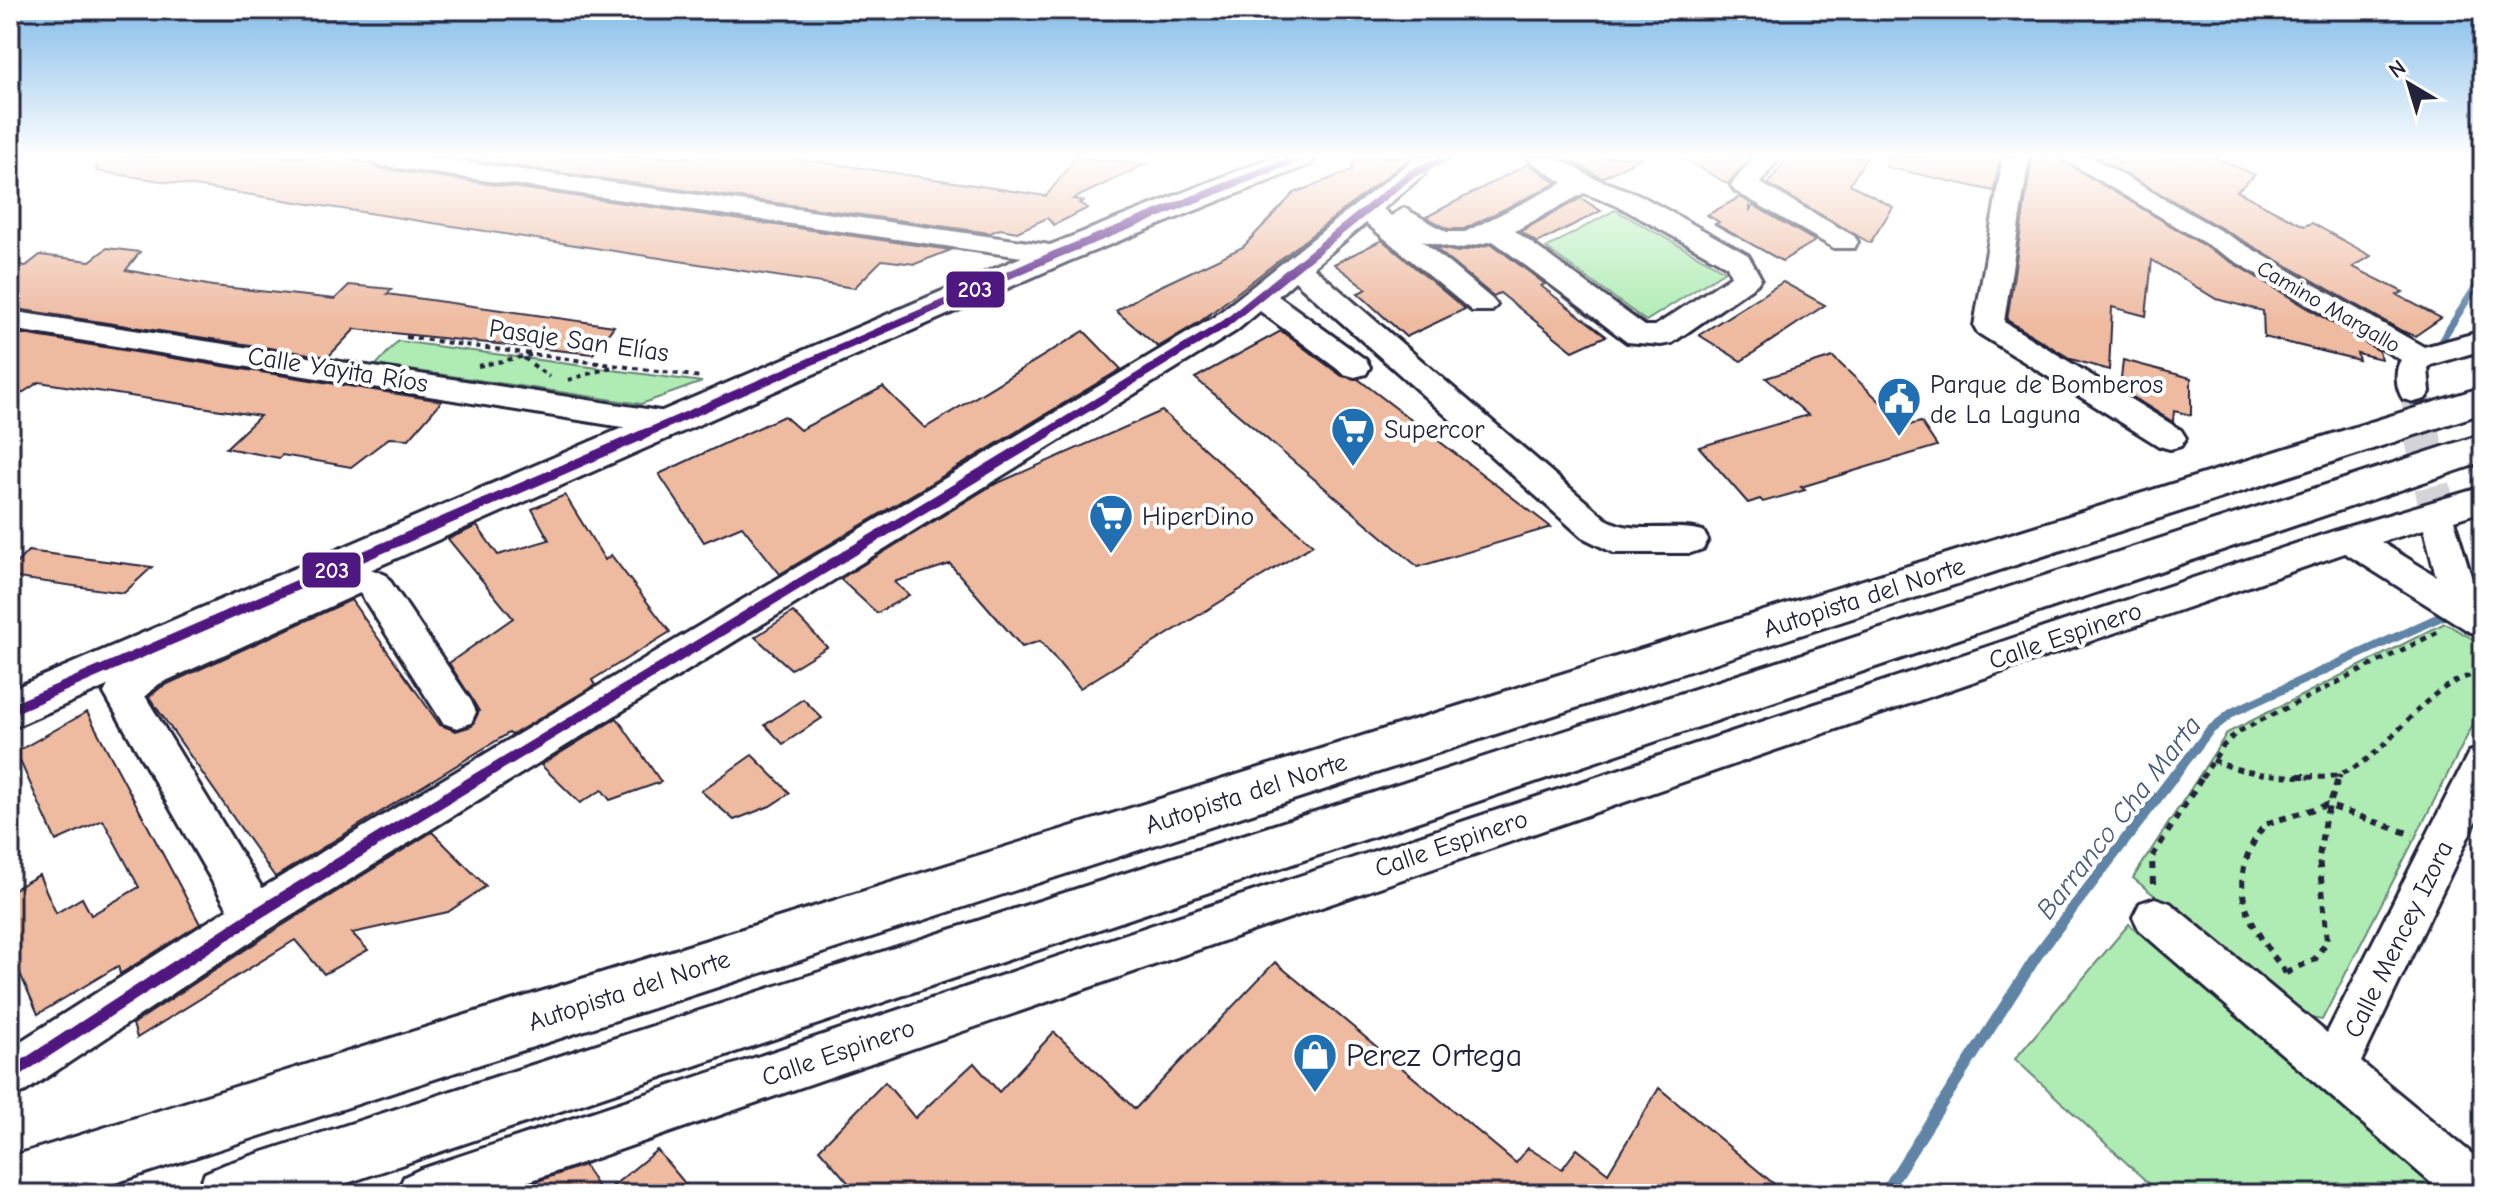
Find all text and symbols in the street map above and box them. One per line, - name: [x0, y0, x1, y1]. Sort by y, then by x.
- north arrow: [2369, 44, 2449, 124]
- text: N: [2384, 54, 2411, 84]
- street label: Camino Margallo: [2252, 255, 2405, 358]
- line badge: 203: [945, 270, 1006, 309]
- text: 203: [958, 277, 992, 303]
- street label: Pasaje San Elías: [487, 314, 671, 368]
- street label: Calle Yayita Ríos: [246, 341, 430, 399]
- place label: Parque de Bomberos de La Laguna: [1930, 370, 2163, 430]
- public building icon: Parque de Bomberos de La Laguna: [1875, 375, 1923, 438]
- supermarket icon: Supercor: [1329, 405, 1377, 468]
- place label: Supercor: [1384, 415, 1485, 445]
- supermarket icon: HiperDino: [1087, 492, 1135, 555]
- place label: HiperDino: [1142, 502, 1254, 532]
- line badge: 203: [301, 551, 362, 589]
- street label: Autopista del Norte: [1760, 551, 1969, 645]
- text: 203: [315, 558, 349, 584]
- street label: Calle Espinero: [1985, 596, 2146, 676]
- water label: Barranco Cha Marta: [2030, 710, 2208, 925]
- street label: Autopista del Norte: [1142, 747, 1351, 841]
- street label: Calle Espinero: [1371, 804, 1532, 884]
- street label: Calle Mencey Izora: [2338, 836, 2460, 1043]
- street label: Autopista del Norte: [525, 944, 734, 1038]
- street label: Calle Espinero: [758, 1013, 919, 1093]
- shop icon: Perez Ortega: [1291, 1031, 1339, 1094]
- place label: Perez Ortega: [1346, 1037, 1522, 1074]

